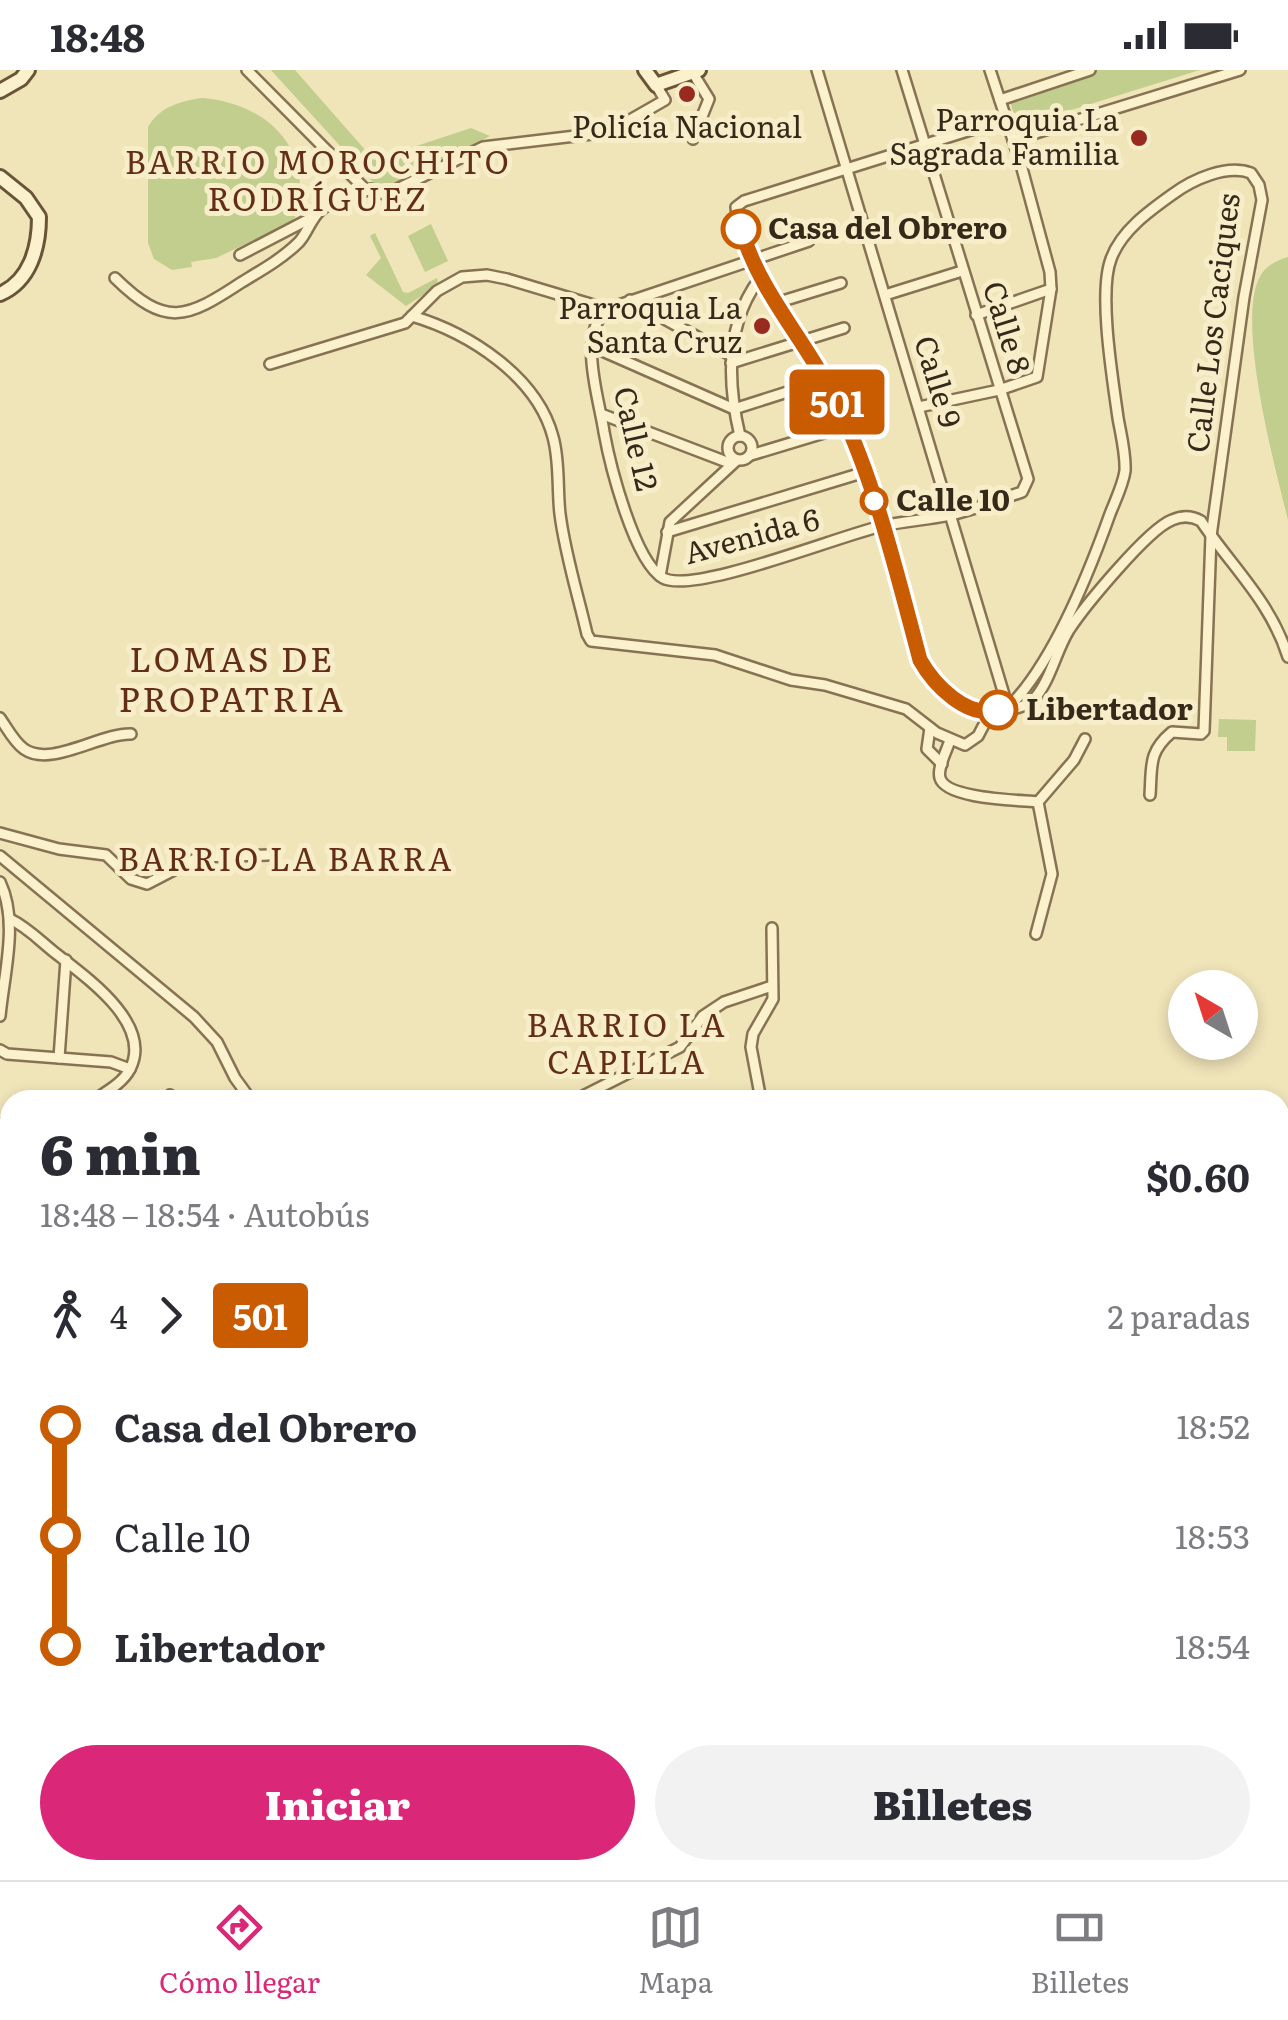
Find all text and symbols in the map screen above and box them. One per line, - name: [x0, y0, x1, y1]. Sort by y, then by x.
- text: 18:48: [50, 7, 145, 64]
- marker: Policía Nacional: [676, 83, 698, 105]
- place label: Parroquia La Sagrada Familia: [889, 96, 1120, 174]
- place label: Policía Nacional: [572, 103, 802, 147]
- marker: Parroquia La Sagrada Familia: [1128, 127, 1150, 149]
- district label: BARRIO MOROCHITO RODRÍGUEZ: [125, 136, 511, 221]
- street label: Calle Los Caciques: [1173, 190, 1249, 455]
- place label: Casa del Obrero: [768, 204, 1007, 248]
- marker: Casa del Obrero: [722, 210, 760, 248]
- street label: Calle 8: [974, 275, 1044, 379]
- place label: Parroquia La Santa Cruz: [558, 284, 743, 362]
- marker: Parroquia La Santa Cruz: [751, 315, 773, 337]
- street label: Calle 9: [905, 330, 975, 432]
- line badge: 501: [780, 370, 894, 434]
- text: 501: [809, 376, 865, 428]
- street label: Calle 12: [605, 382, 671, 495]
- place label: Calle 10: [896, 476, 1010, 520]
- marker: Calle 10: [861, 488, 887, 514]
- street label: Avenida 6: [679, 495, 824, 573]
- district label: LOMAS DE PROPATRIA: [119, 631, 345, 723]
- place label: Libertador: [1026, 685, 1193, 729]
- marker: Libertador: [979, 691, 1017, 729]
- district label: BARRIO LA BARRA: [118, 833, 454, 881]
- north arrow: [1168, 970, 1258, 1060]
- map controls: [1168, 970, 1258, 1060]
- district label: BARRIO LA CAPILLA: [527, 999, 727, 1084]
- text: 6 min: [40, 1110, 201, 1192]
- text: $0.60: [1146, 1147, 1250, 1204]
- text: 18:48 – 18:54 · Autobús: [40, 1189, 370, 1237]
- icon: walk: [40, 1288, 95, 1343]
- icon: forward: [143, 1288, 198, 1343]
- text: 501: [233, 1289, 288, 1341]
- text: 4: [110, 1291, 128, 1339]
- text: 2 paradas: [1108, 1291, 1250, 1339]
- text: Casa del Obrero: [114, 1397, 417, 1454]
- text: 18:52: [1177, 1401, 1250, 1449]
- text: Calle 10: [114, 1507, 251, 1564]
- text: 18:53: [1175, 1511, 1250, 1559]
- text: Libertador: [114, 1617, 325, 1674]
- text: 18:54: [1175, 1621, 1250, 1669]
- button: Iniciar: [40, 1745, 635, 1860]
- button: Billetes: [655, 1745, 1250, 1860]
- tab: Cómo llegar: [159, 1900, 320, 2002]
- tab: Mapa: [638, 1900, 713, 2002]
- tab: Billetes: [1031, 1900, 1129, 2002]

